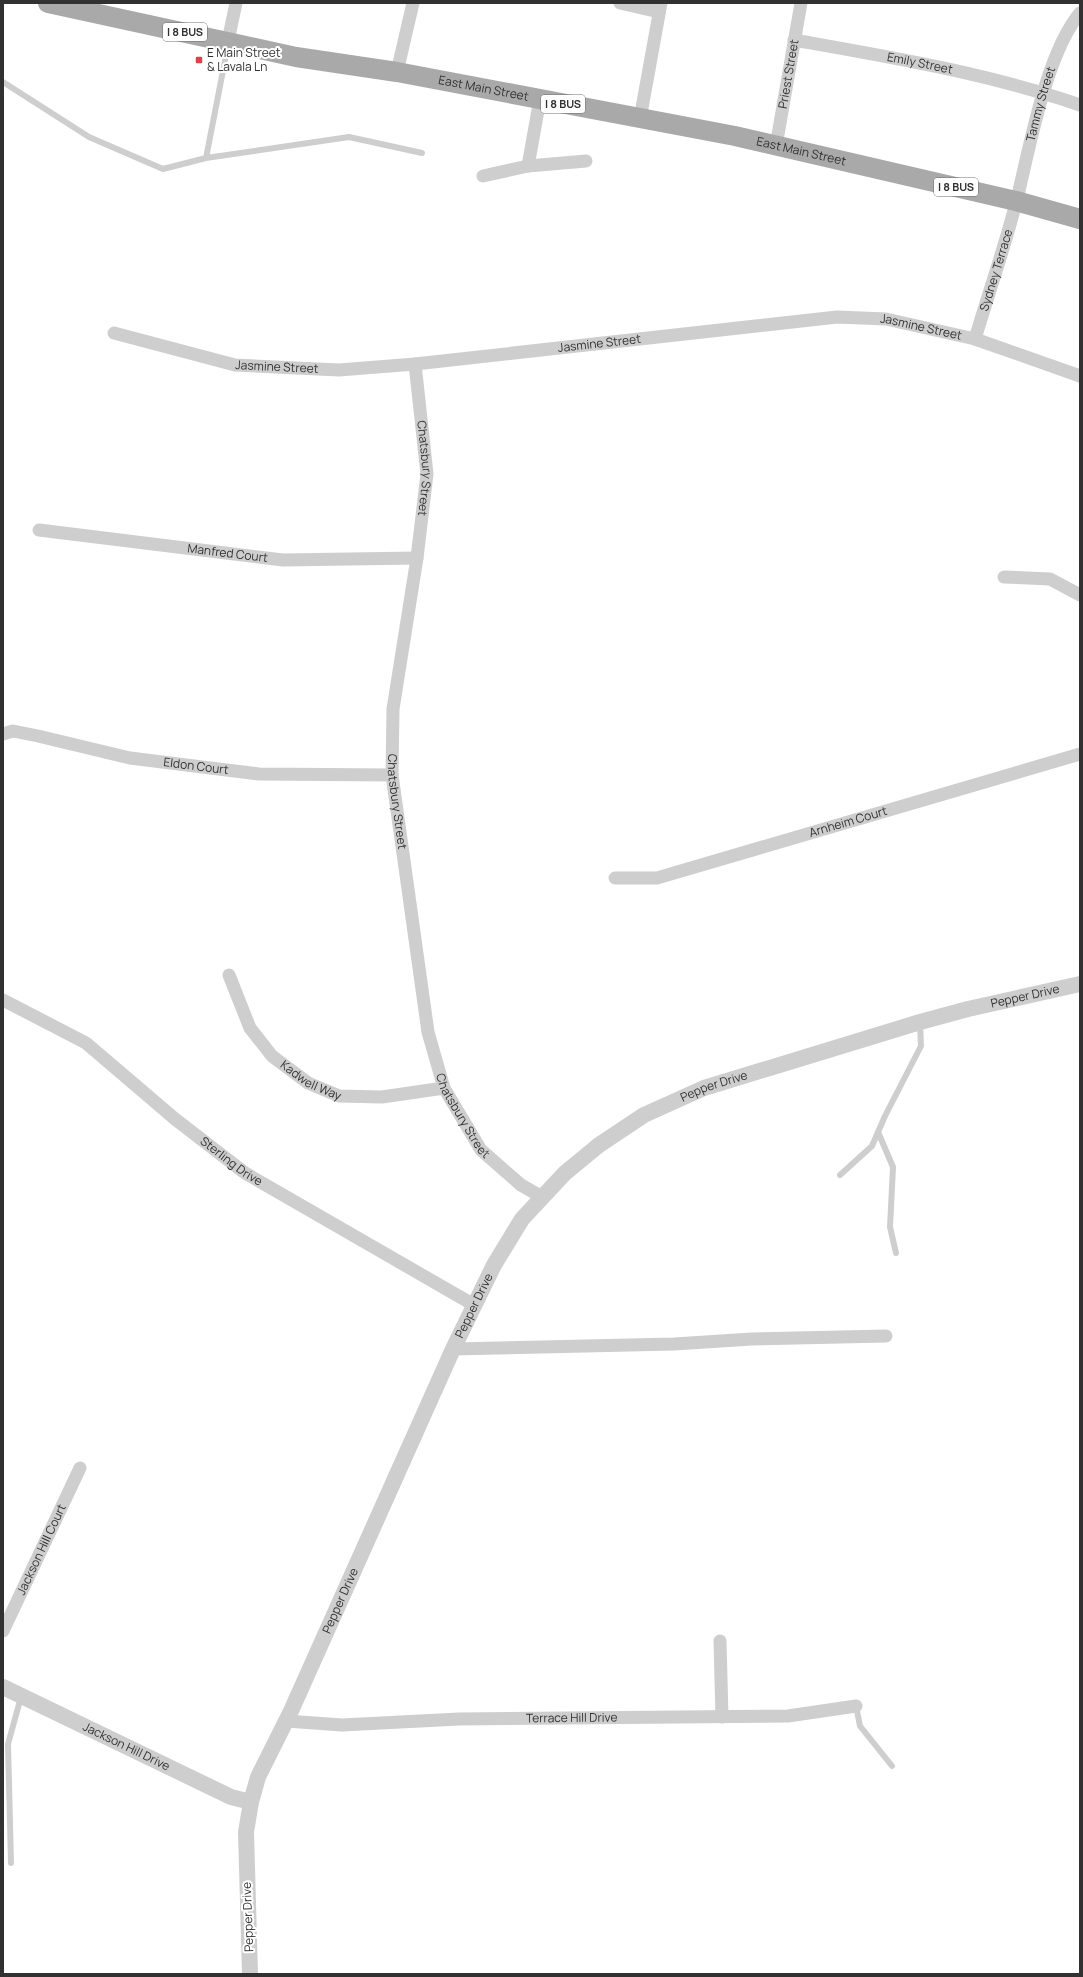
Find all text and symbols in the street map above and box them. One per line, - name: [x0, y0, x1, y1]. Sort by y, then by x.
- road number: I 8 BUS: [163, 23, 207, 41]
- street label: Priest Street: [774, 38, 803, 110]
- place label: E Main Street & Lavala Ln: [207, 44, 281, 75]
- street label: Emily Street: [886, 48, 955, 78]
- marker: E Main Street & Lavala Ln: [194, 55, 204, 65]
- street label: Tammy Street: [1022, 64, 1059, 143]
- street label: East Main Street: [437, 71, 530, 105]
- road number: I 8 BUS: [541, 95, 585, 113]
- street label: East Main Street: [755, 132, 848, 169]
- road number: I 8 BUS: [934, 178, 978, 196]
- street label: Sydney Terrace: [975, 227, 1016, 313]
- street label: Jasmine Street: [880, 310, 964, 344]
- street label: Jasmine Street: [557, 330, 642, 356]
- street label: Jasmine Street: [235, 356, 319, 377]
- street label: Chatsbury Street: [413, 420, 436, 517]
- street label: Manfred Court: [186, 539, 269, 566]
- street label: Eldon Court: [163, 753, 230, 778]
- street label: Chatsbury Street: [384, 754, 411, 850]
- street label: Arnheim Court: [807, 802, 889, 841]
- street label: Pepper Drive: [989, 980, 1061, 1012]
- street label: Kadwell Way: [277, 1056, 345, 1104]
- street label: Pepper Drive: [677, 1066, 749, 1106]
- street label: Chatsbury Street: [432, 1071, 494, 1162]
- street label: Sterling Drive: [197, 1132, 266, 1189]
- street label: Pepper Drive: [451, 1270, 497, 1341]
- street label: Jackson Hill Court: [12, 1501, 70, 1598]
- street label: Pepper Drive: [318, 1565, 362, 1636]
- street label: Terrace Hill Drive: [526, 1709, 617, 1726]
- street label: Jackson Hill Drive: [80, 1718, 173, 1774]
- street label: Pepper Drive: [238, 1882, 257, 1952]

